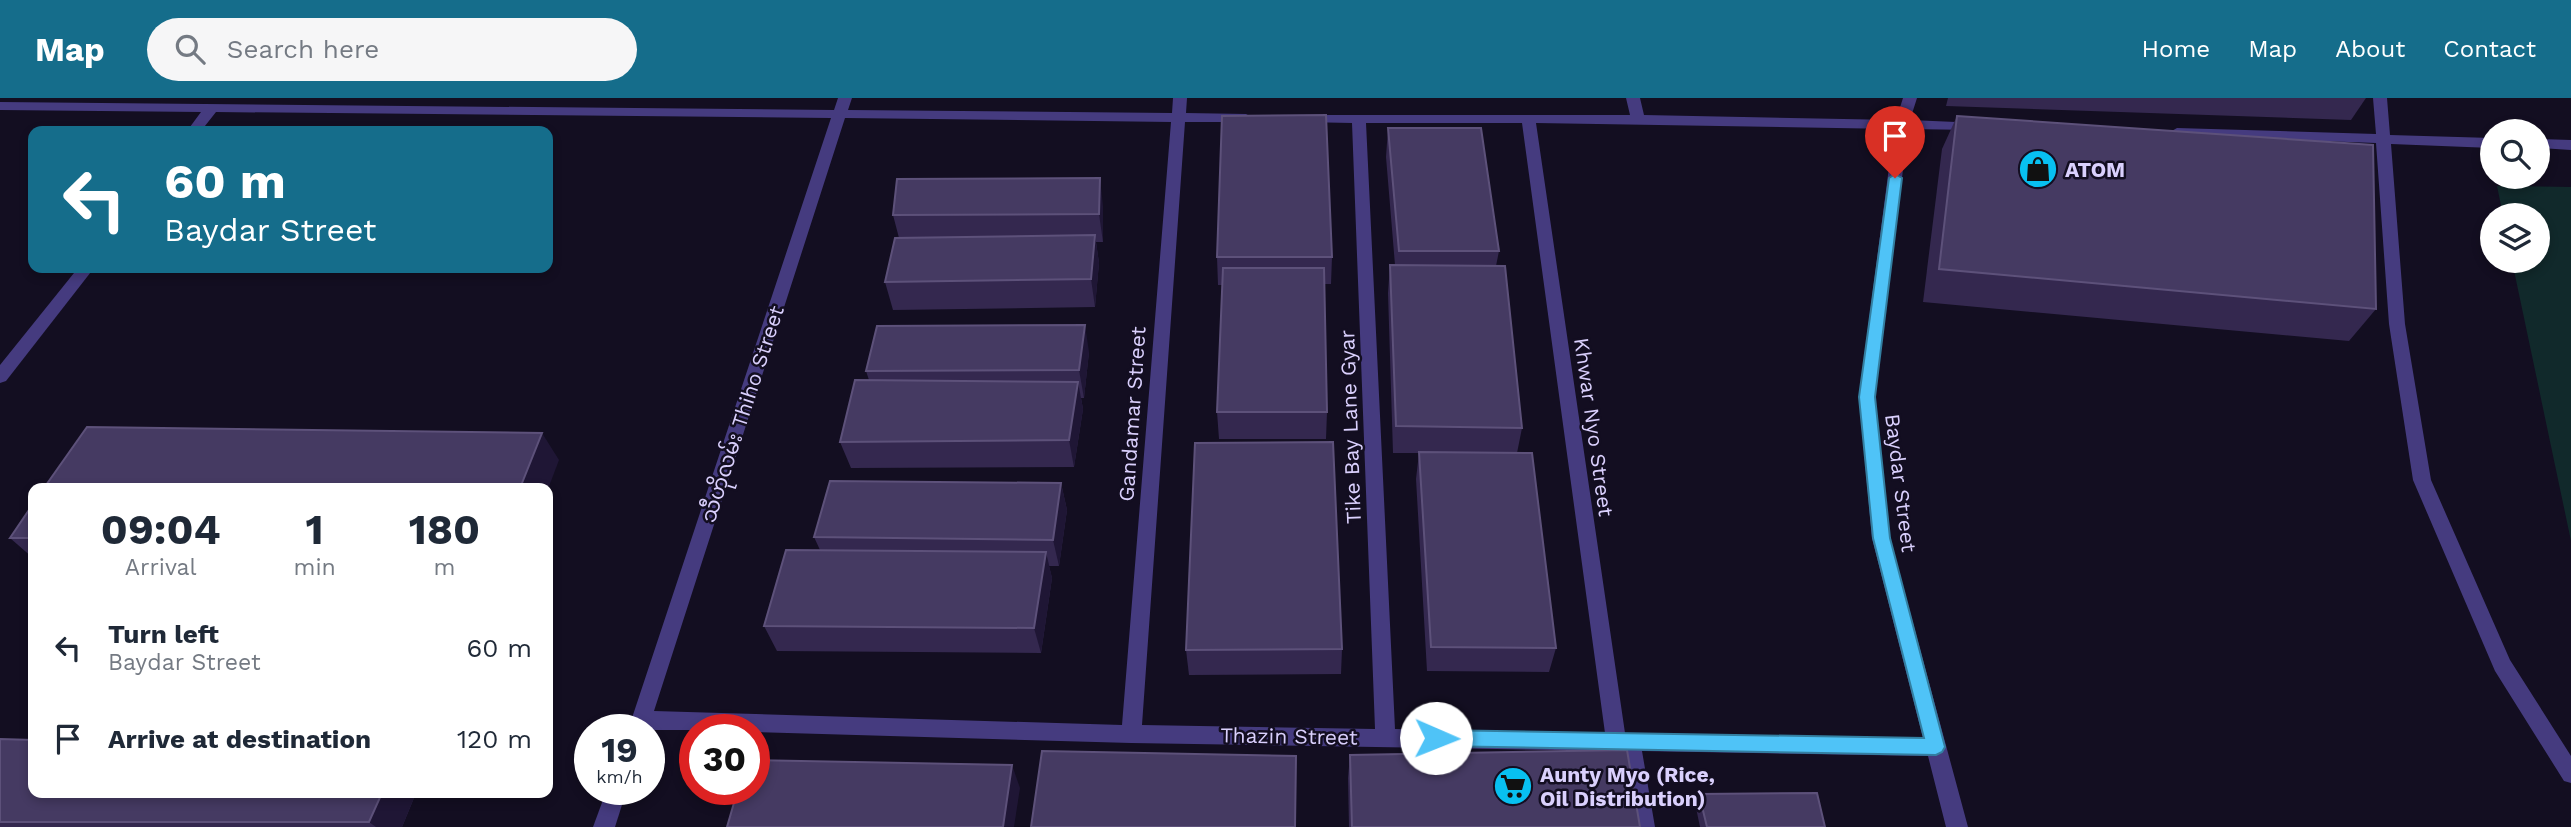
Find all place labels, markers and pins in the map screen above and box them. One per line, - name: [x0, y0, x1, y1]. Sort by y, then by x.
- pin: [1865, 106, 1925, 178]
- shop icon: ATOM: [2017, 148, 2059, 190]
- place label: ATOM: [2065, 157, 2125, 182]
- place label: Aunty Myo (Rice, Oil Distribution): [1540, 762, 1715, 811]
- supermarket icon: Aunty Myo (Rice, Oil Distribution): [1492, 765, 1534, 807]

